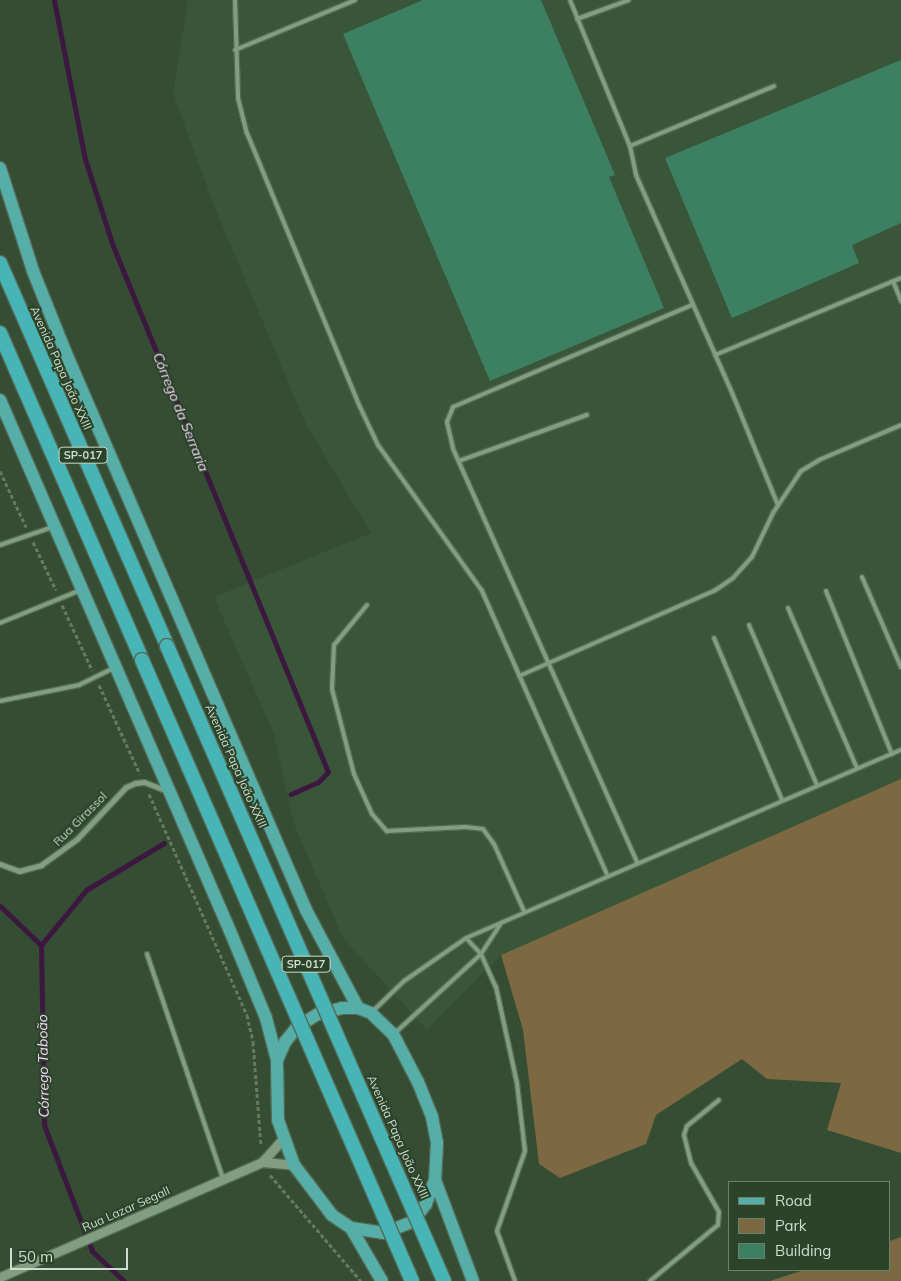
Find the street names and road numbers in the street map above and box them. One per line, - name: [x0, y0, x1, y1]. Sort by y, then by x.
- street label: Avenida Papa João XXIII: [27, 304, 95, 432]
- road number: SP-017: [58, 446, 108, 464]
- street label: Avenida Papa João XXIII: [202, 702, 270, 830]
- street label: Rua Girassol: [50, 789, 110, 849]
- road number: SP-017: [281, 956, 331, 972]
- street label: Avenida Papa João XXIII: [364, 1073, 432, 1201]
- street label: Rua Lazar Segall: [80, 1183, 172, 1235]

